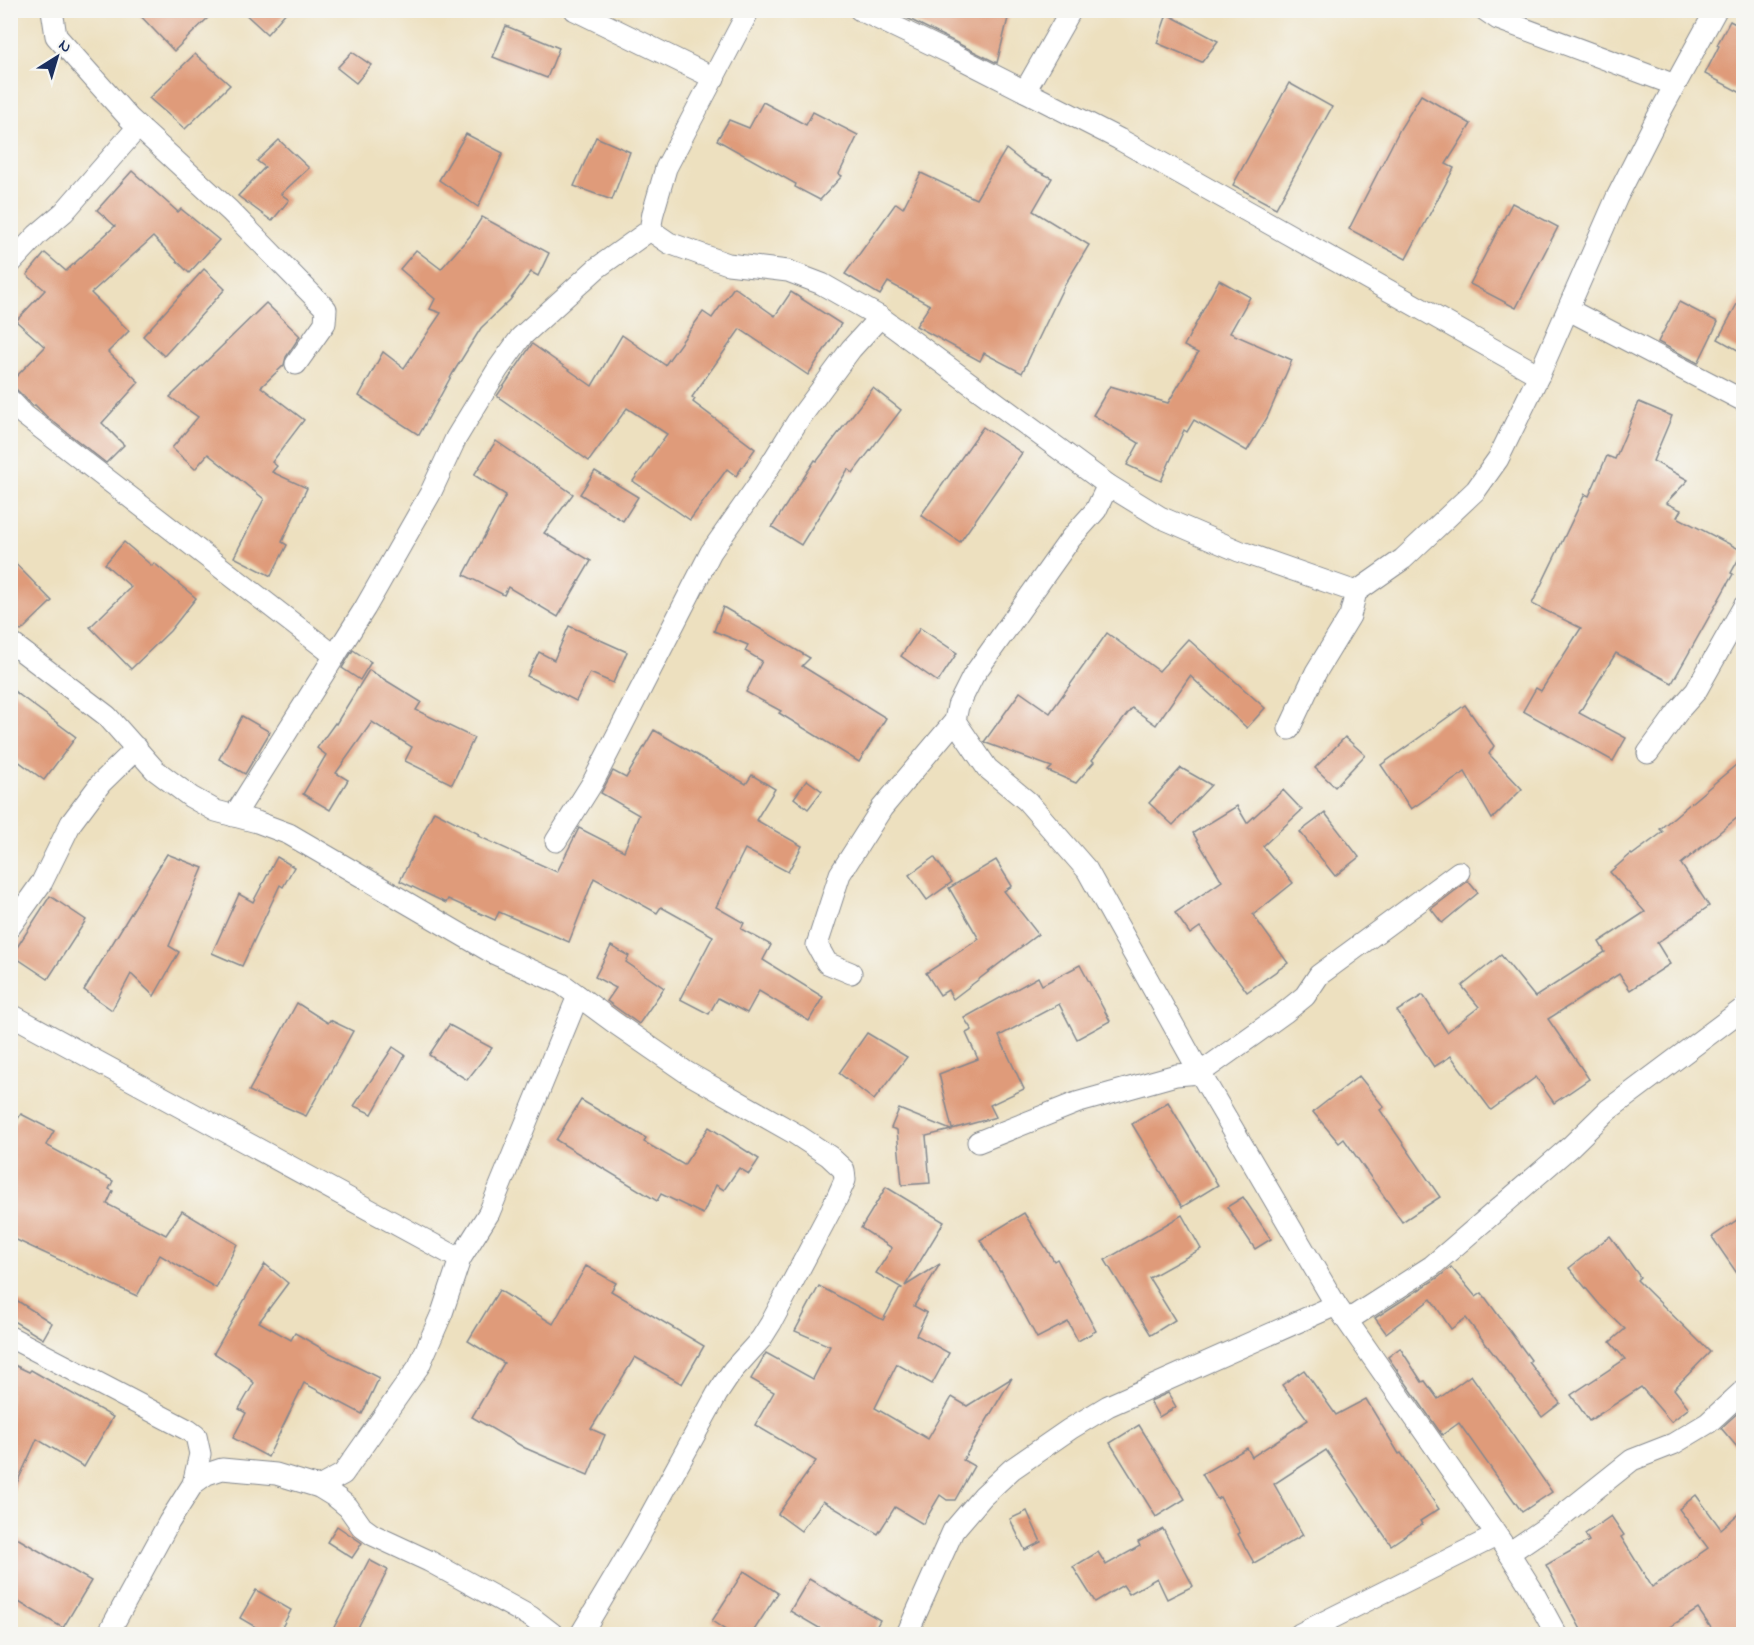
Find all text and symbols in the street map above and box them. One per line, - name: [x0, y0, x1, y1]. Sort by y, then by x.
- north arrow: [27, 27, 87, 87]
- text: N: [53, 34, 77, 60]

